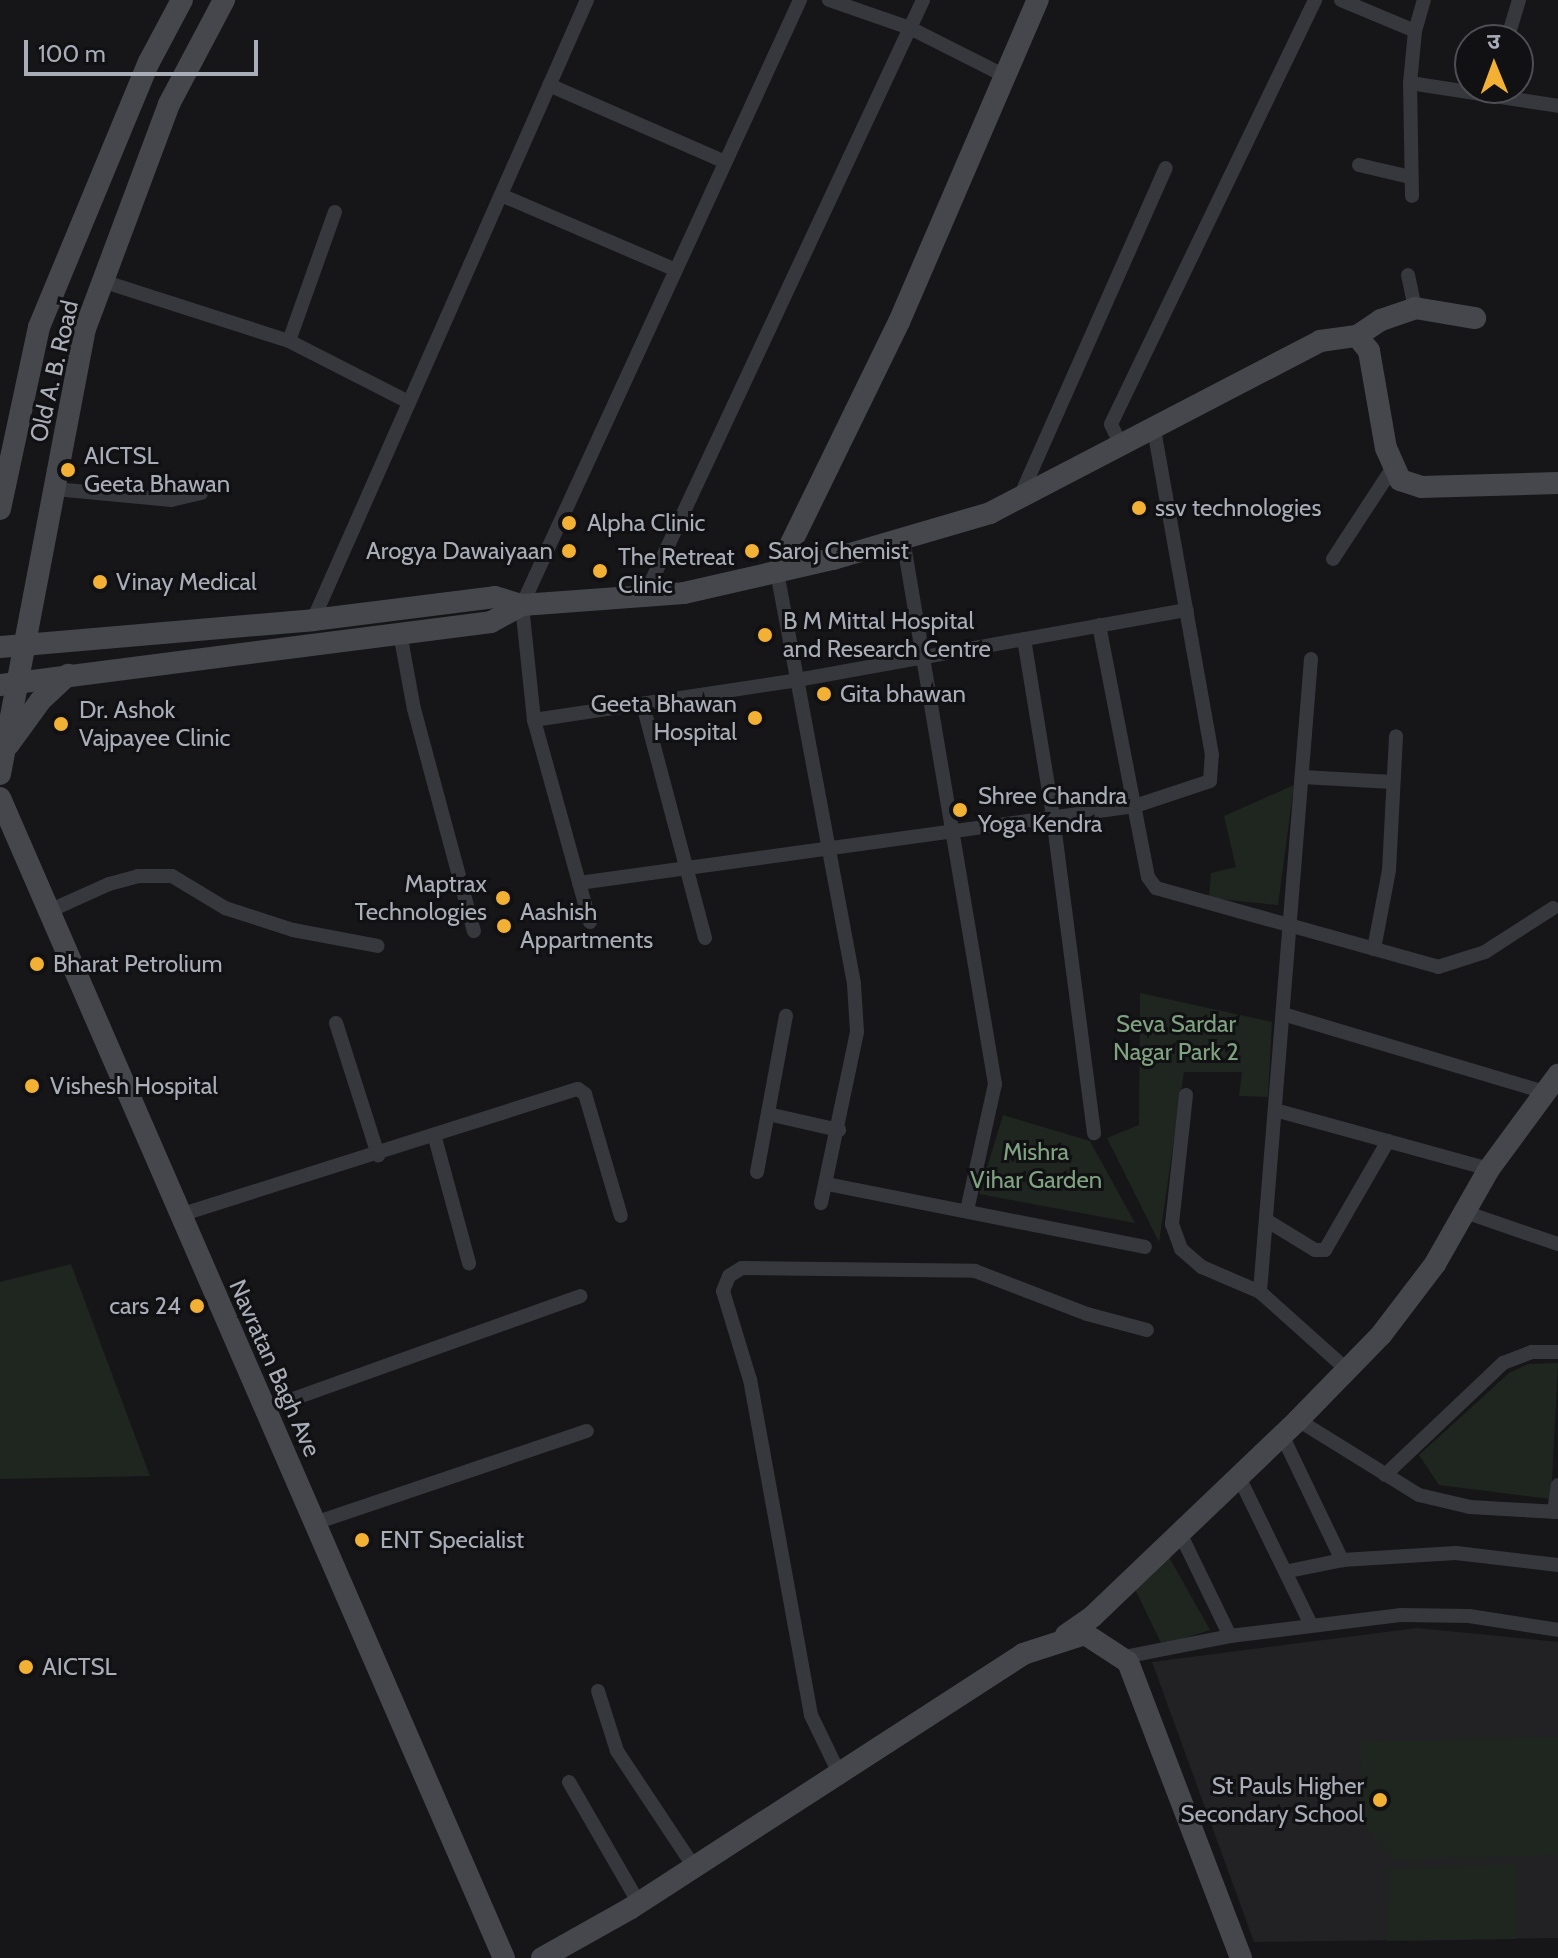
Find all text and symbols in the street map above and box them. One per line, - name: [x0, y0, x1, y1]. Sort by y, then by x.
- scale bar: [28, 24, 262, 74]
- north arrow: [1454, 24, 1534, 104]
- text: उ: [1487, 28, 1500, 55]
- text: 100 m: [38, 39, 106, 68]
- street label: Old A. B. Road: [24, 297, 84, 445]
- place label: AICTSL Geeta Bhawan: [84, 442, 230, 498]
- marker: AICTSL Geeta Bhawan: [59, 461, 77, 479]
- place label: ssv technologies: [1155, 494, 1321, 522]
- marker: ssv technologies: [1130, 499, 1148, 517]
- place label: Alpha Clinic: [587, 509, 706, 537]
- marker: Alpha Clinic: [558, 512, 580, 534]
- place label: Arogya Dawaiyaan: [366, 537, 553, 565]
- place label: Saroj Chemist: [768, 537, 909, 565]
- marker: Arogya Dawaiyaan: [560, 542, 578, 560]
- marker: Saroj Chemist: [743, 542, 761, 560]
- place label: The Retreat Clinic: [618, 543, 735, 599]
- marker: The Retreat Clinic: [589, 560, 611, 582]
- place label: Vinay Medical: [116, 568, 257, 596]
- marker: Vinay Medical: [91, 573, 109, 591]
- place label: B M Mittal Hospital and Research Centre: [783, 607, 991, 663]
- marker: B M Mittal Hospital and Research Centre: [754, 624, 776, 646]
- place label: Gita bhawan: [840, 680, 966, 708]
- marker: Gita bhawan: [815, 685, 833, 703]
- place label: Geeta Bhawan Hospital: [591, 690, 737, 746]
- place label: Dr. Ashok Vajpayee Clinic: [79, 696, 230, 752]
- marker: Geeta Bhawan Hospital: [744, 707, 766, 729]
- marker: Dr. Ashok Vajpayee Clinic: [50, 713, 72, 735]
- place label: Shree Chandra Yoga Kendra: [978, 782, 1127, 838]
- marker: Shree Chandra Yoga Kendra: [949, 799, 971, 821]
- place label: Maptrax Technologies: [355, 870, 487, 926]
- marker: Maptrax Technologies: [494, 889, 512, 907]
- place label: Aashish Appartments: [520, 898, 653, 954]
- marker: Aashish Appartments: [495, 917, 513, 935]
- place label: Bharat Petrolium: [53, 950, 223, 978]
- marker: Bharat Petrolium: [28, 955, 46, 973]
- park label: Seva Sardar Nagar Park 2: [1113, 1010, 1239, 1066]
- place label: Vishesh Hospital: [50, 1072, 218, 1100]
- marker: Vishesh Hospital: [21, 1075, 43, 1097]
- park label: Mishra Vihar Garden: [970, 1138, 1102, 1194]
- street label: Navratan Bagh Ave: [223, 1275, 327, 1461]
- place label: cars 24: [109, 1292, 181, 1320]
- marker: cars 24: [188, 1297, 206, 1315]
- place label: ENT Specialist: [380, 1526, 524, 1554]
- marker: ENT Specialist: [351, 1529, 373, 1551]
- place label: AICTSL: [42, 1653, 117, 1681]
- marker: AICTSL: [17, 1658, 35, 1676]
- place label: St Pauls Higher Secondary School: [1180, 1772, 1364, 1828]
- marker: St Pauls Higher Secondary School: [1371, 1791, 1389, 1809]

